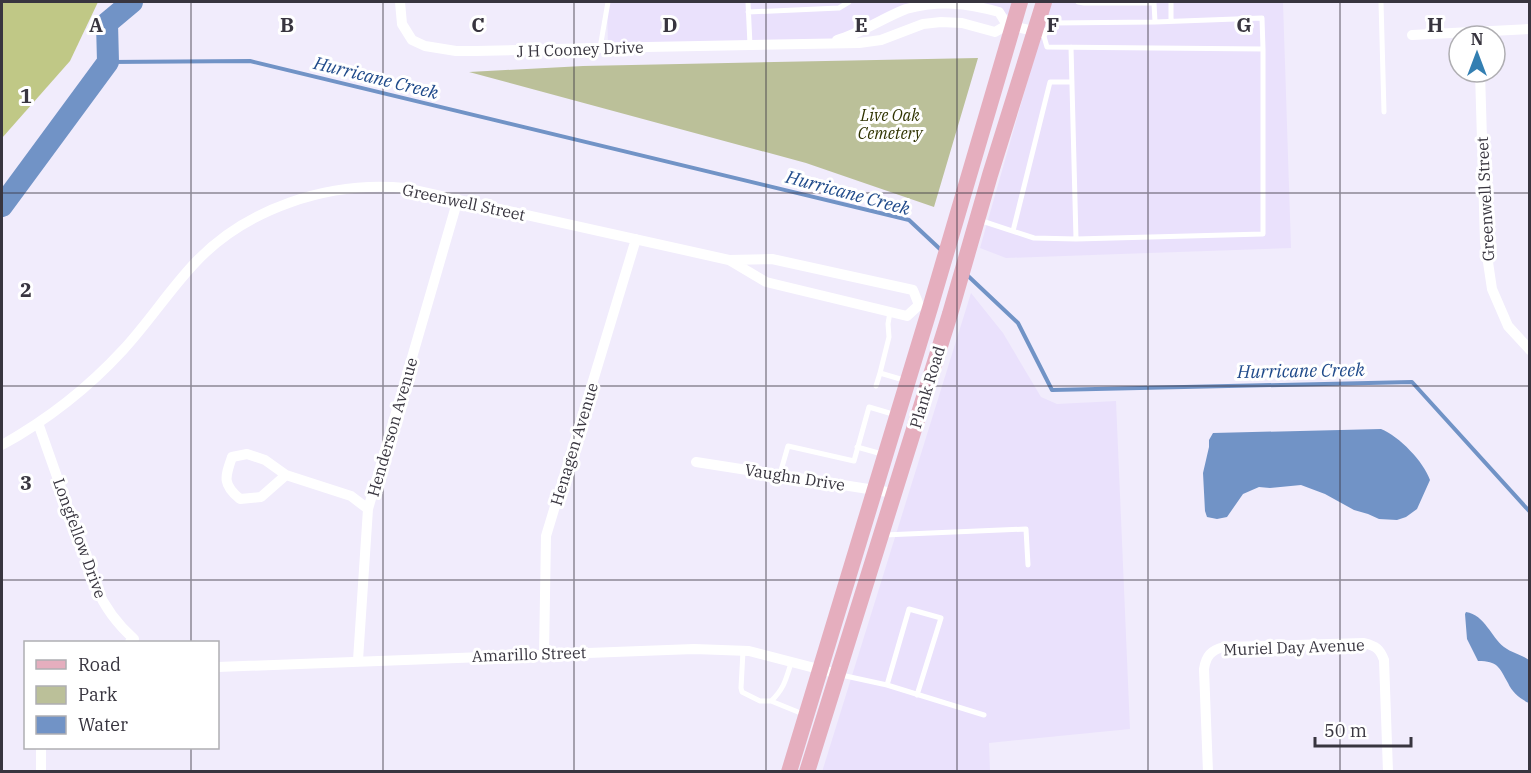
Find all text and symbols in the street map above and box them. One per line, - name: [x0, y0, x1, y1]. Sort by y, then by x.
- text: A: [89, 11, 103, 38]
- text: B: [280, 11, 294, 38]
- text: C: [471, 11, 485, 38]
- text: D: [662, 11, 678, 38]
- text: E: [854, 11, 868, 38]
- text: F: [1047, 11, 1059, 38]
- text: G: [1236, 11, 1252, 38]
- text: H: [1427, 11, 1443, 38]
- north arrow: [1447, 24, 1507, 84]
- text: N: [1471, 29, 1483, 49]
- street label: J H Cooney Drive: [516, 37, 644, 61]
- water label: Hurricane Creek: [310, 51, 441, 104]
- text: 1: [20, 82, 32, 109]
- park label: Live Oak Cemetery: [858, 105, 924, 143]
- street label: Greenwell Street: [1472, 136, 1498, 262]
- water label: Hurricane Creek: [783, 165, 913, 220]
- street label: Greenwell Street: [401, 179, 528, 225]
- text: 2: [20, 276, 32, 303]
- street label: Plank Road: [905, 343, 949, 431]
- street label: Henderson Avenue: [363, 355, 421, 499]
- water label: Hurricane Creek: [1236, 358, 1365, 383]
- street label: Henagen Avenue: [546, 380, 602, 508]
- street label: Vaughn Drive: [743, 459, 847, 495]
- text: 3: [20, 469, 32, 496]
- street label: Longfellow Drive: [49, 475, 111, 601]
- street label: Muriel Day Avenue: [1223, 635, 1365, 659]
- legend: [24, 641, 219, 749]
- street label: Amarillo Street: [471, 642, 587, 666]
- text: Road: [78, 653, 121, 676]
- text: Park: [78, 683, 118, 706]
- scale bar: [1315, 710, 1411, 748]
- text: Water: [78, 713, 128, 736]
- text: 50 m: [1324, 719, 1367, 742]

